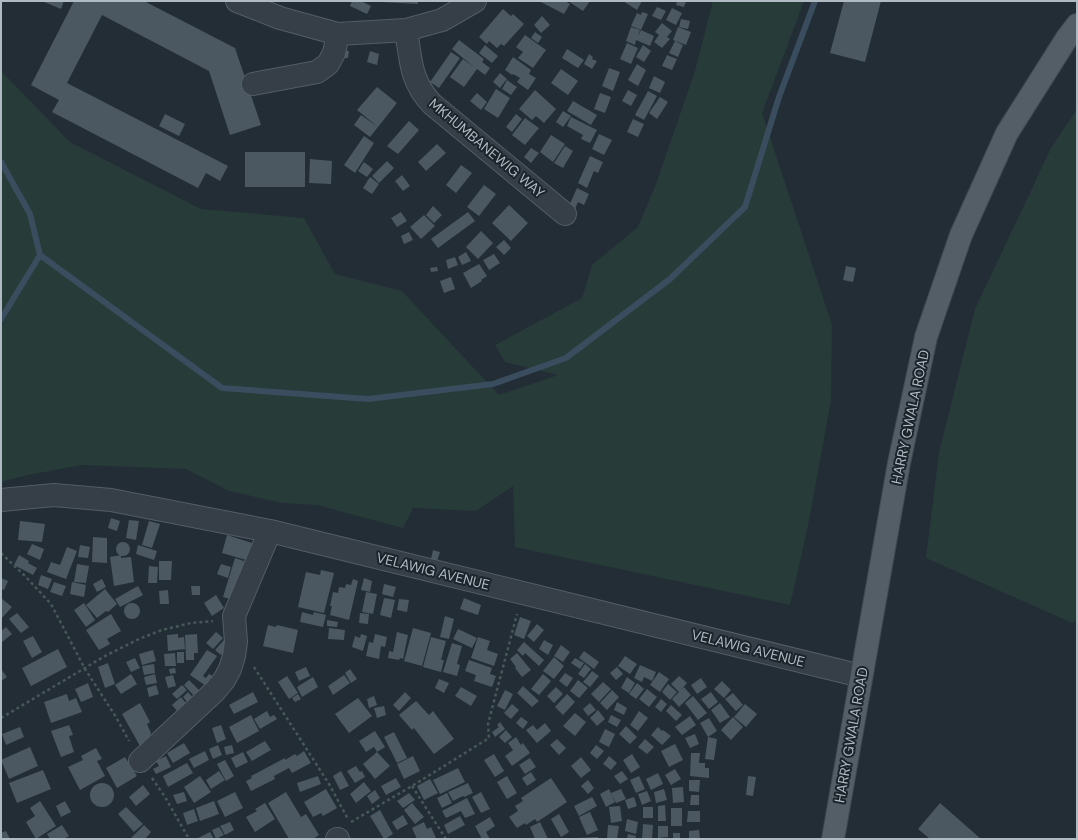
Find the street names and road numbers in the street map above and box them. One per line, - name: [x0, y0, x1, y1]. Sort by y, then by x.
- street label: MKHUMBANEWIG WAY: [425, 94, 549, 202]
- street label: HARRY GWALA ROAD: [887, 348, 933, 486]
- street label: VELAWIG AVENUE: [374, 548, 492, 594]
- street label: VELAWIG AVENUE: [689, 625, 807, 671]
- street label: HARRY GWALA ROAD: [830, 666, 872, 804]

